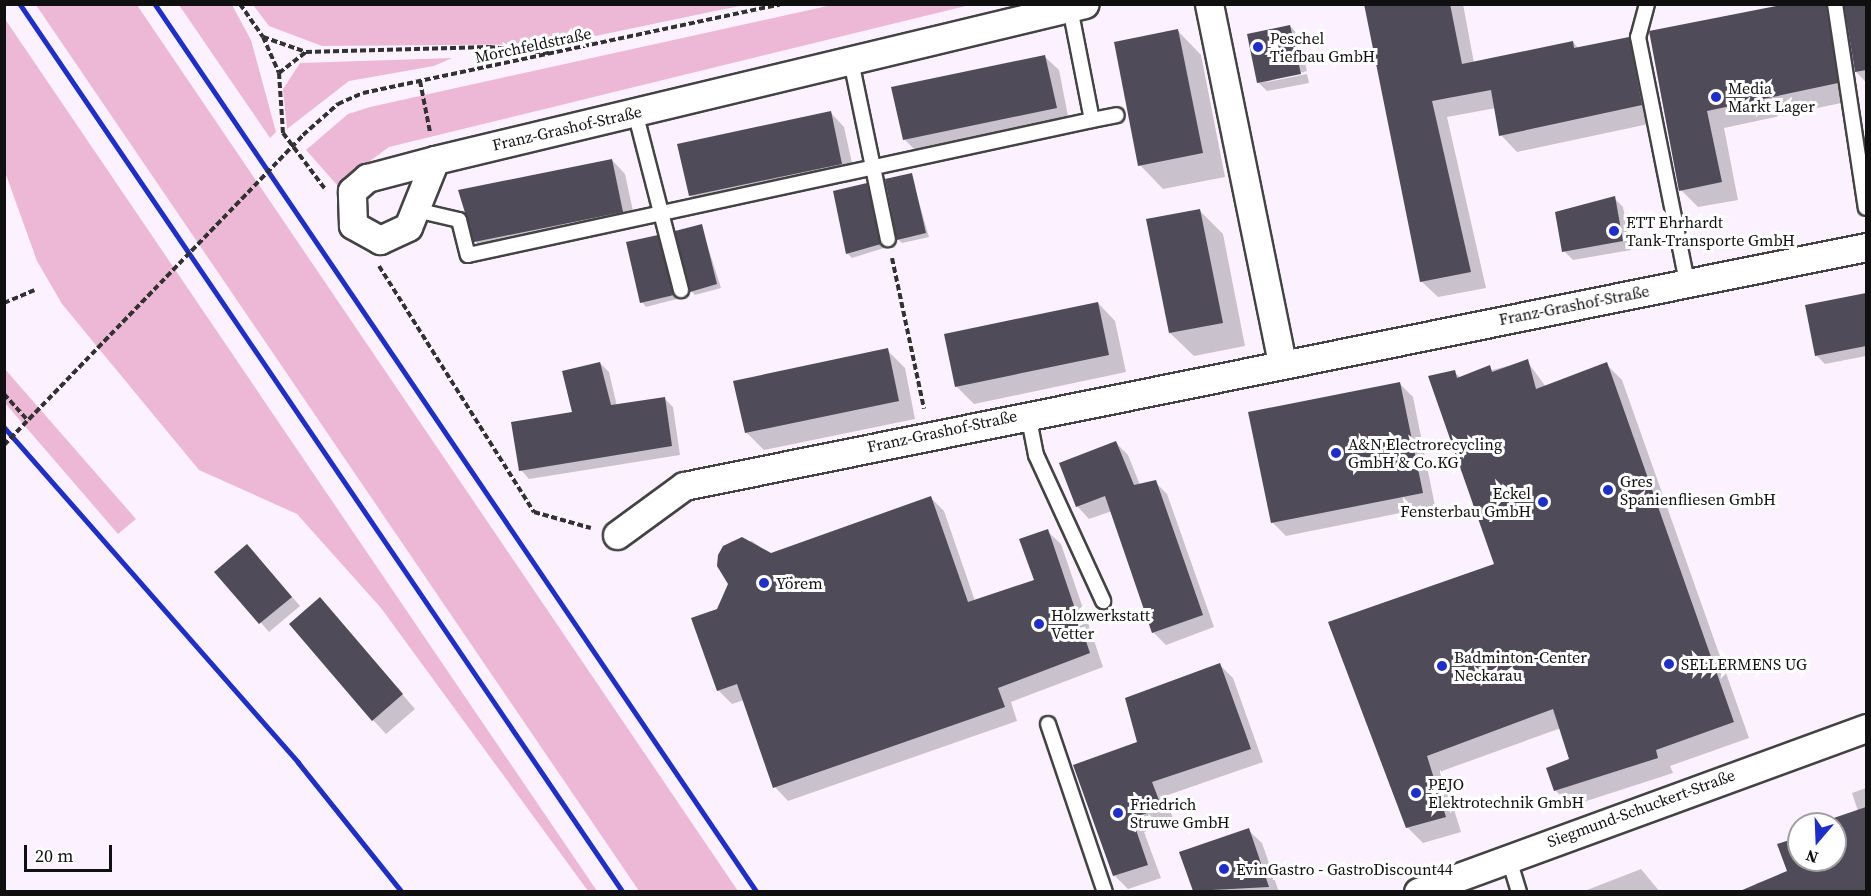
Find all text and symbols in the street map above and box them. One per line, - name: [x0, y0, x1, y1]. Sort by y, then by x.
- street label: Morchfeldstraße: [473, 23, 593, 67]
- place label: Peschel Tiefbau GmbH: [1270, 28, 1375, 66]
- marker: Peschel Tiefbau GmbH: [1251, 40, 1265, 54]
- place label: Media Markt Lager: [1728, 78, 1815, 116]
- marker: Media Markt Lager: [1709, 90, 1723, 104]
- street label: Franz-Grashof-Straße: [490, 101, 644, 155]
- place label: ETT Ehrhardt Tank-Transporte GmbH: [1626, 212, 1795, 250]
- marker: ETT Ehrhardt Tank-Transporte GmbH: [1607, 224, 1621, 238]
- street label: Franz-Grashof-Straße: [1497, 281, 1651, 329]
- street label: Franz-Grashof-Straße: [865, 406, 1019, 456]
- place label: A&N Electrorecycling GmbH & Co.KG: [1348, 434, 1502, 472]
- marker: A&N Electrorecycling GmbH & Co.KG: [1329, 446, 1343, 460]
- place label: Gres Spanienfliesen GmbH: [1620, 471, 1776, 509]
- place label: Eckel Fensterbau GmbH: [1400, 483, 1531, 521]
- marker: Gres Spanienfliesen GmbH: [1601, 483, 1615, 497]
- marker: Eckel Fensterbau GmbH: [1536, 495, 1550, 509]
- place label: Yörem: [776, 573, 823, 593]
- marker: Yörem: [757, 576, 771, 590]
- place label: Holzwerkstatt Vetter: [1051, 605, 1150, 643]
- marker: Holzwerkstatt Vetter: [1032, 617, 1046, 631]
- place label: Badminton-Center Neckarau: [1454, 647, 1587, 685]
- place label: SELLERMENS UG: [1681, 654, 1807, 674]
- marker: SELLERMENS UG: [1662, 657, 1676, 671]
- marker: Badminton-Center Neckarau: [1435, 659, 1449, 673]
- street label: Siegmund-Schuckert-Straße: [1544, 765, 1738, 851]
- place label: PEJO Elektrotechnik GmbH: [1428, 774, 1584, 812]
- marker: PEJO Elektrotechnik GmbH: [1409, 786, 1423, 800]
- place label: Friedrich Struwe GmbH: [1130, 794, 1230, 832]
- marker: Friedrich Struwe GmbH: [1111, 806, 1125, 820]
- north arrow: [1787, 812, 1847, 872]
- scale bar: [27, 833, 116, 871]
- text: 20 m: [35, 843, 73, 868]
- text: N: [1803, 845, 1821, 869]
- place label: EvinGastro - GastroDiscount44: [1236, 859, 1453, 879]
- marker: EvinGastro - GastroDiscount44: [1217, 862, 1231, 876]

